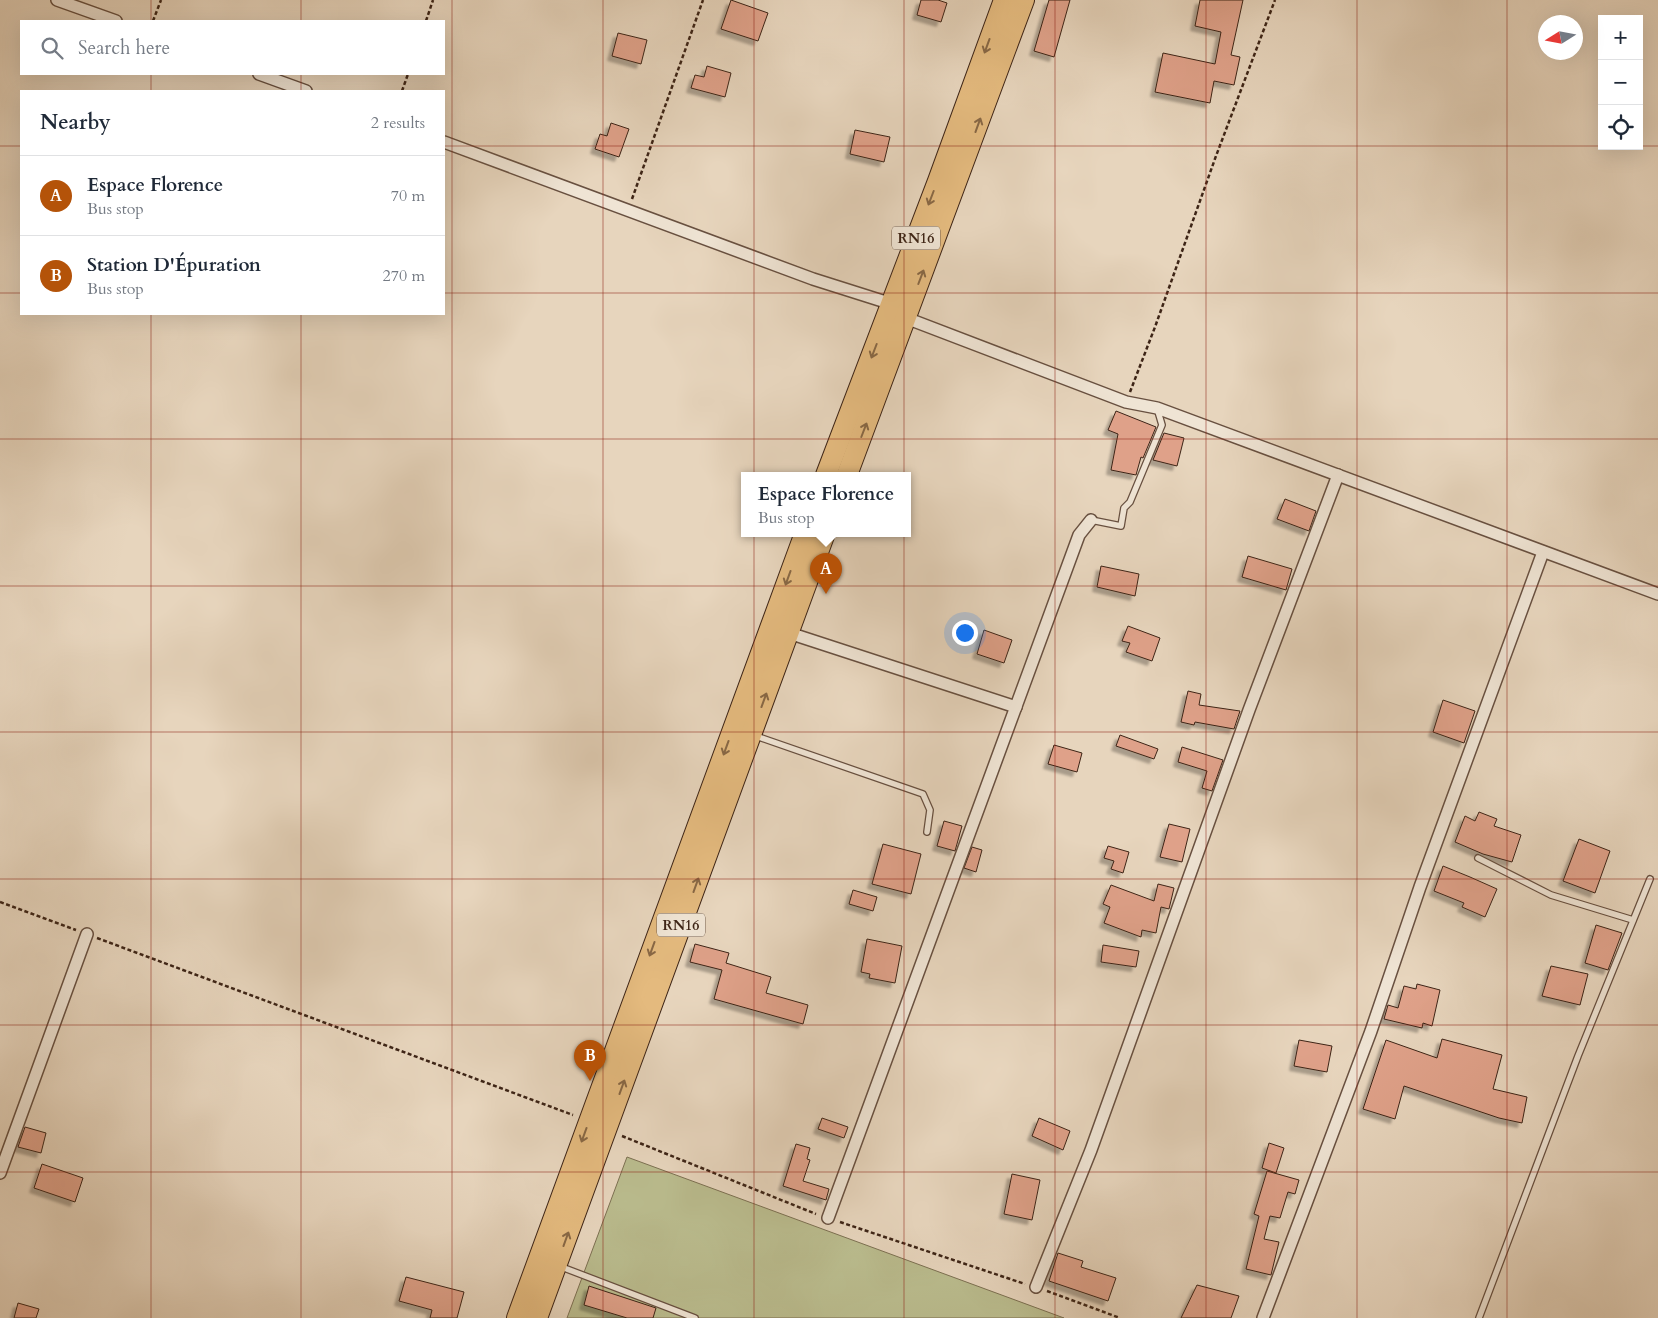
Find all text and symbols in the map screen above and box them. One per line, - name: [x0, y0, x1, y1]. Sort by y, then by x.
- north arrow: [1538, 15, 1583, 60]
- map controls: [1598, 15, 1643, 150]
- button: +: [1598, 15, 1643, 60]
- search box: [20, 20, 445, 75]
- icon: search: [38, 34, 66, 62]
- text: Search here: [78, 35, 170, 61]
- one-way arrow: [982, 38, 991, 53]
- button: −: [1598, 60, 1643, 105]
- button: locate: [1598, 105, 1643, 150]
- text: Nearby: [40, 108, 111, 137]
- text: 2 results: [371, 112, 425, 134]
- one-way arrow: [974, 118, 983, 133]
- text: Espace Florence: [87, 172, 223, 198]
- text: A: [50, 185, 62, 207]
- text: 70 m: [391, 185, 425, 207]
- one-way arrow: [926, 190, 935, 206]
- text: Bus stop: [87, 198, 144, 220]
- road number: RN16: [892, 227, 940, 250]
- text: Station D'Épuration: [87, 252, 261, 278]
- text: B: [50, 265, 62, 287]
- text: 270 m: [383, 265, 425, 287]
- one-way arrow: [917, 270, 926, 286]
- text: Bus stop: [87, 278, 144, 300]
- one-way arrow: [869, 342, 878, 358]
- one-way arrow: [860, 422, 869, 438]
- popup: [741, 472, 911, 537]
- text: Espace Florence: [758, 481, 894, 507]
- text: Bus stop: [758, 507, 815, 529]
- pin: A: [810, 553, 842, 594]
- one-way arrow: [783, 570, 792, 586]
- your location: [952, 620, 978, 646]
- one-way arrow: [760, 692, 769, 708]
- one-way arrow: [721, 739, 730, 755]
- one-way arrow: [692, 878, 701, 893]
- road number: RN16: [657, 914, 705, 936]
- one-way arrow: [647, 941, 656, 956]
- pin: B: [574, 1040, 606, 1081]
- one-way arrow: [618, 1080, 627, 1095]
- one-way arrow: [579, 1126, 588, 1142]
- one-way arrow: [562, 1232, 571, 1248]

